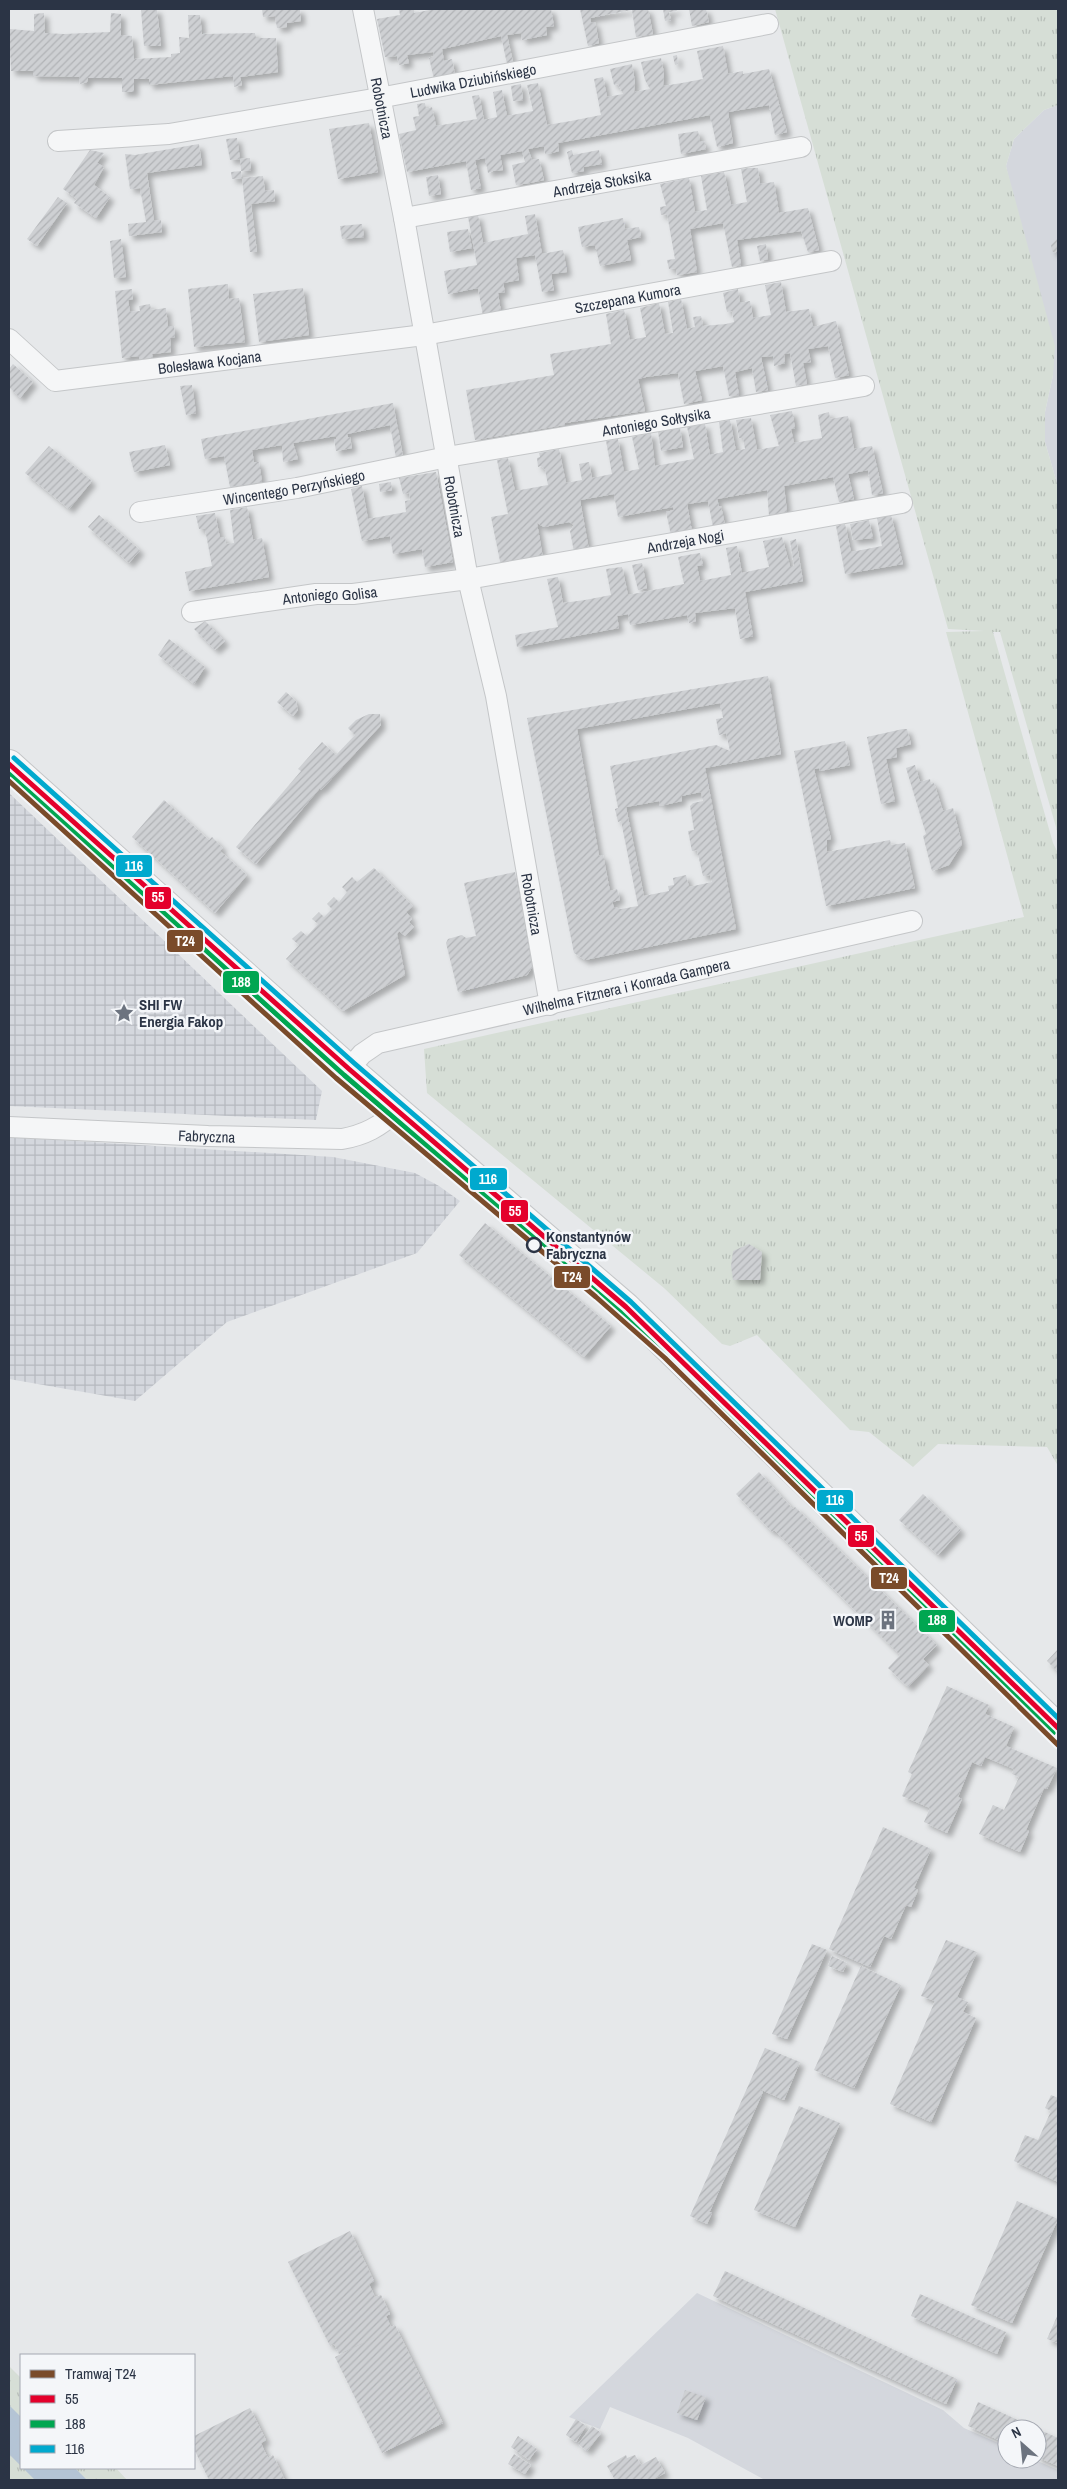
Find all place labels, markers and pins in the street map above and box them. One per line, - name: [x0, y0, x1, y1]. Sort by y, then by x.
- place label: SHI FW Energia Fakop: [139, 994, 223, 1032]
- place icon: SHI FW Energia Fakop: [113, 1002, 135, 1024]
- place label: Konstantynów Fabryczna: [546, 1226, 631, 1264]
- marker: Konstantynów Fabryczna: [526, 1237, 542, 1253]
- building icon: WOMP: [877, 1609, 899, 1631]
- place label: WOMP: [833, 1610, 873, 1631]

